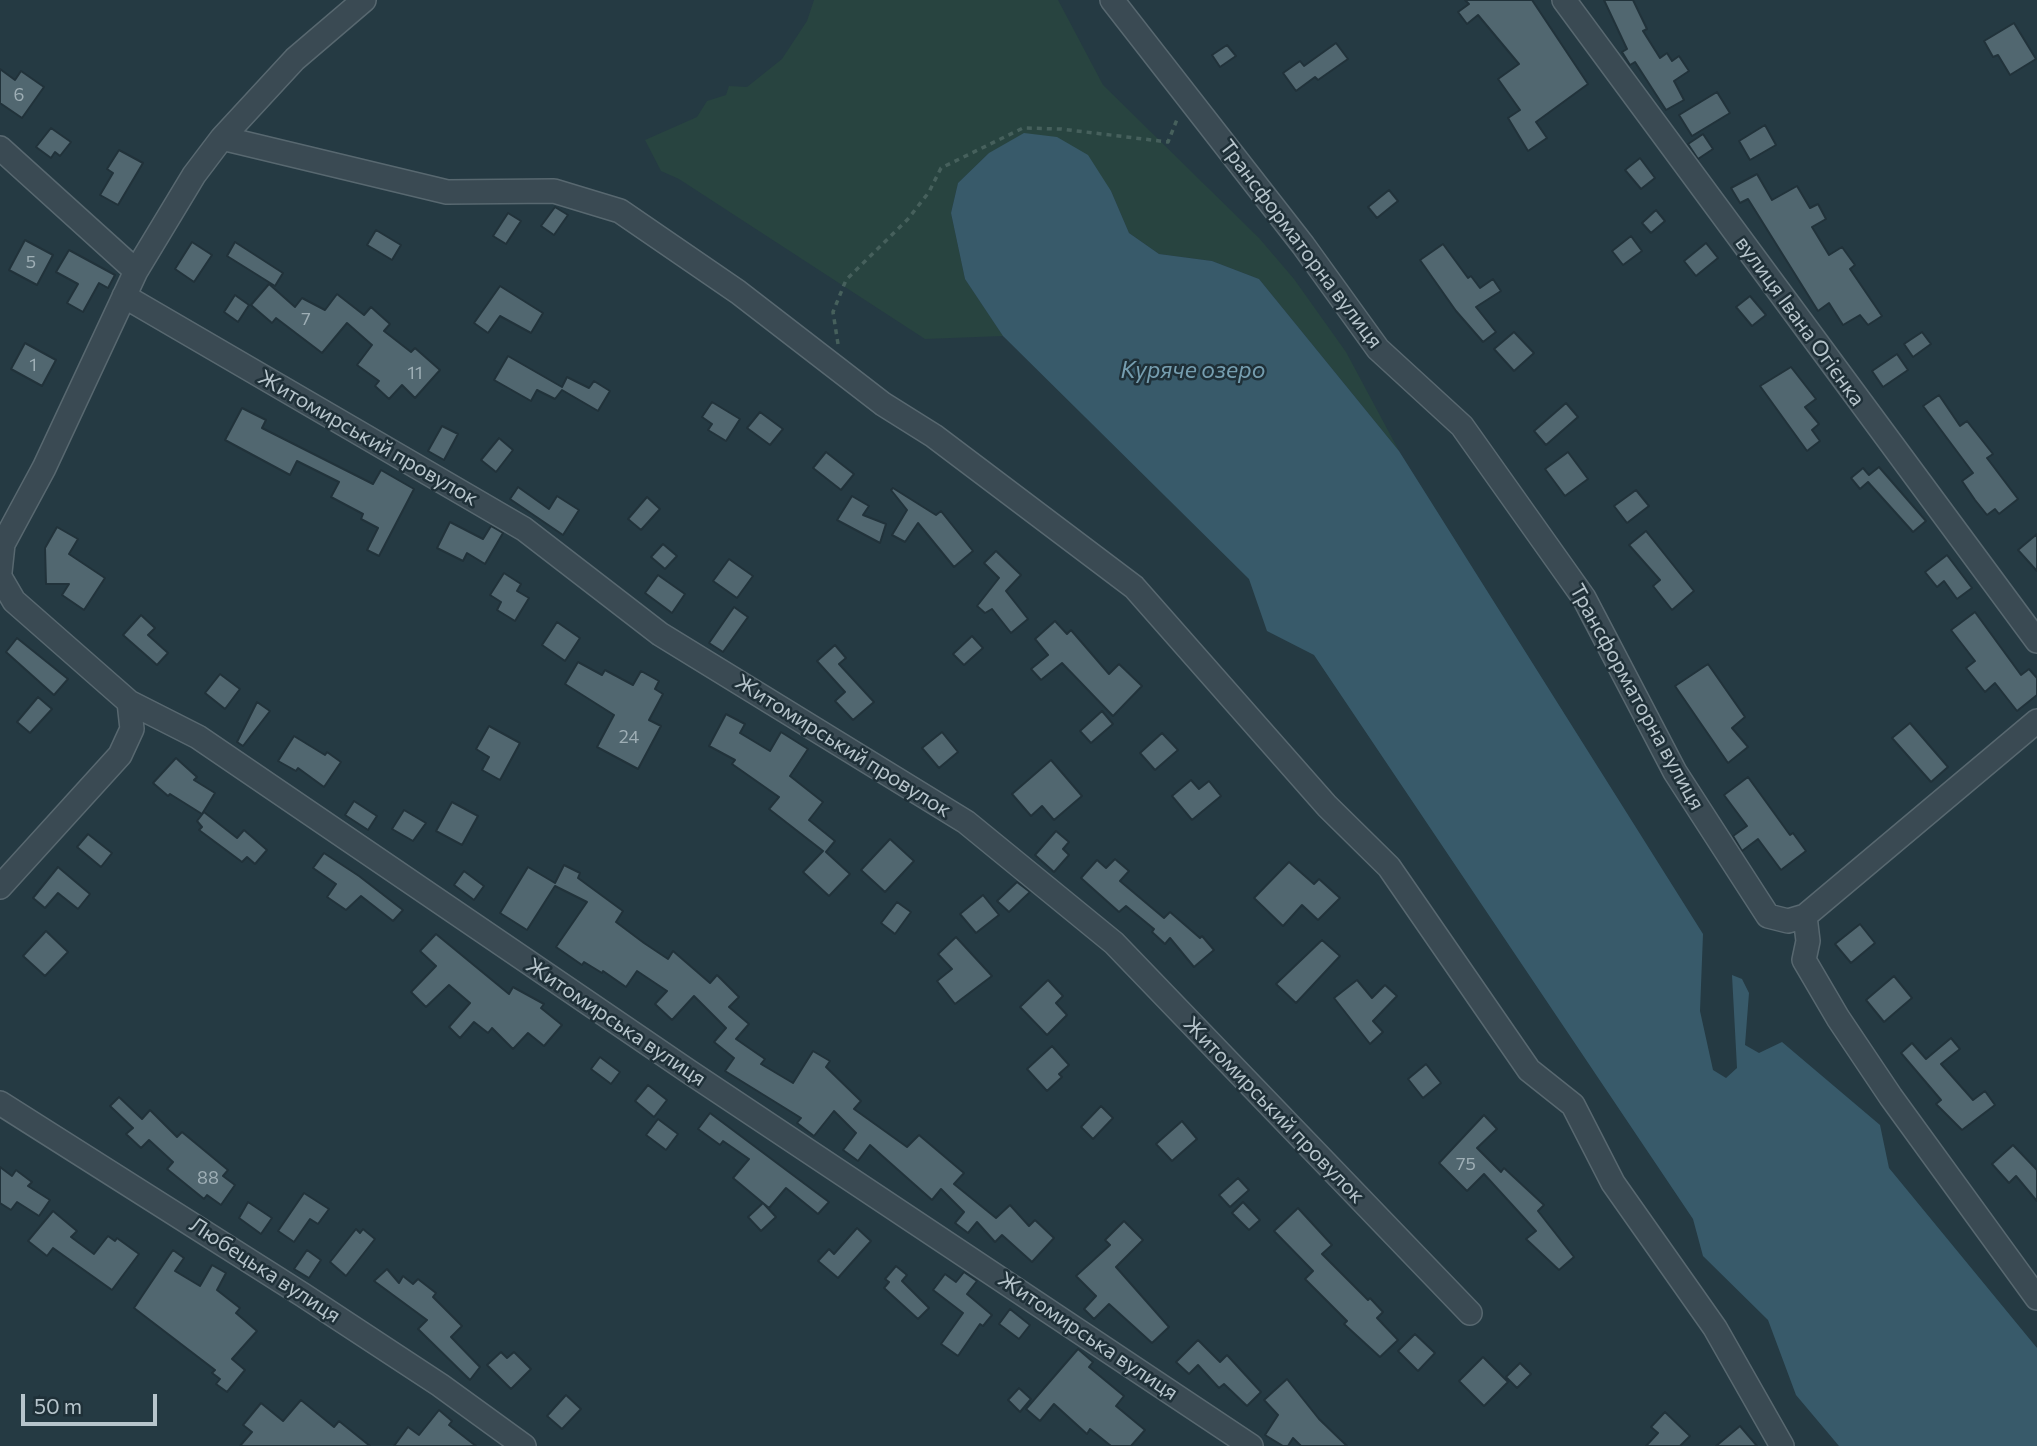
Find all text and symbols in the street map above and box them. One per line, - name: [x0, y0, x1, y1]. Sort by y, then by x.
- house number: 6: [14, 84, 24, 106]
- street label: Трансформаторна вулиця: [1214, 135, 1388, 353]
- street label: вулиця Івана Огієнка: [1730, 231, 1870, 411]
- house number: 5: [26, 251, 36, 273]
- house number: 7: [301, 308, 311, 330]
- house number: 1: [29, 354, 37, 376]
- water label: Куряче озеро: [1121, 356, 1265, 384]
- house number: 11: [407, 362, 423, 384]
- street label: Житомирський провулок: [254, 365, 482, 511]
- street label: Трансформаторна вулиця: [1564, 580, 1710, 814]
- street label: Житомирський провулок: [730, 669, 956, 823]
- house number: 24: [619, 726, 639, 748]
- street label: Житомирська вулиця: [521, 953, 711, 1091]
- street label: Житомирський провулок: [1178, 1011, 1370, 1209]
- house number: 75: [1456, 1153, 1476, 1175]
- house number: 88: [197, 1167, 219, 1189]
- street label: Любецька вулиця: [185, 1212, 345, 1328]
- street label: Житомирська вулиця: [993, 1267, 1183, 1405]
- scale bar: [24, 1380, 161, 1424]
- text: 50 m: [34, 1393, 82, 1418]

